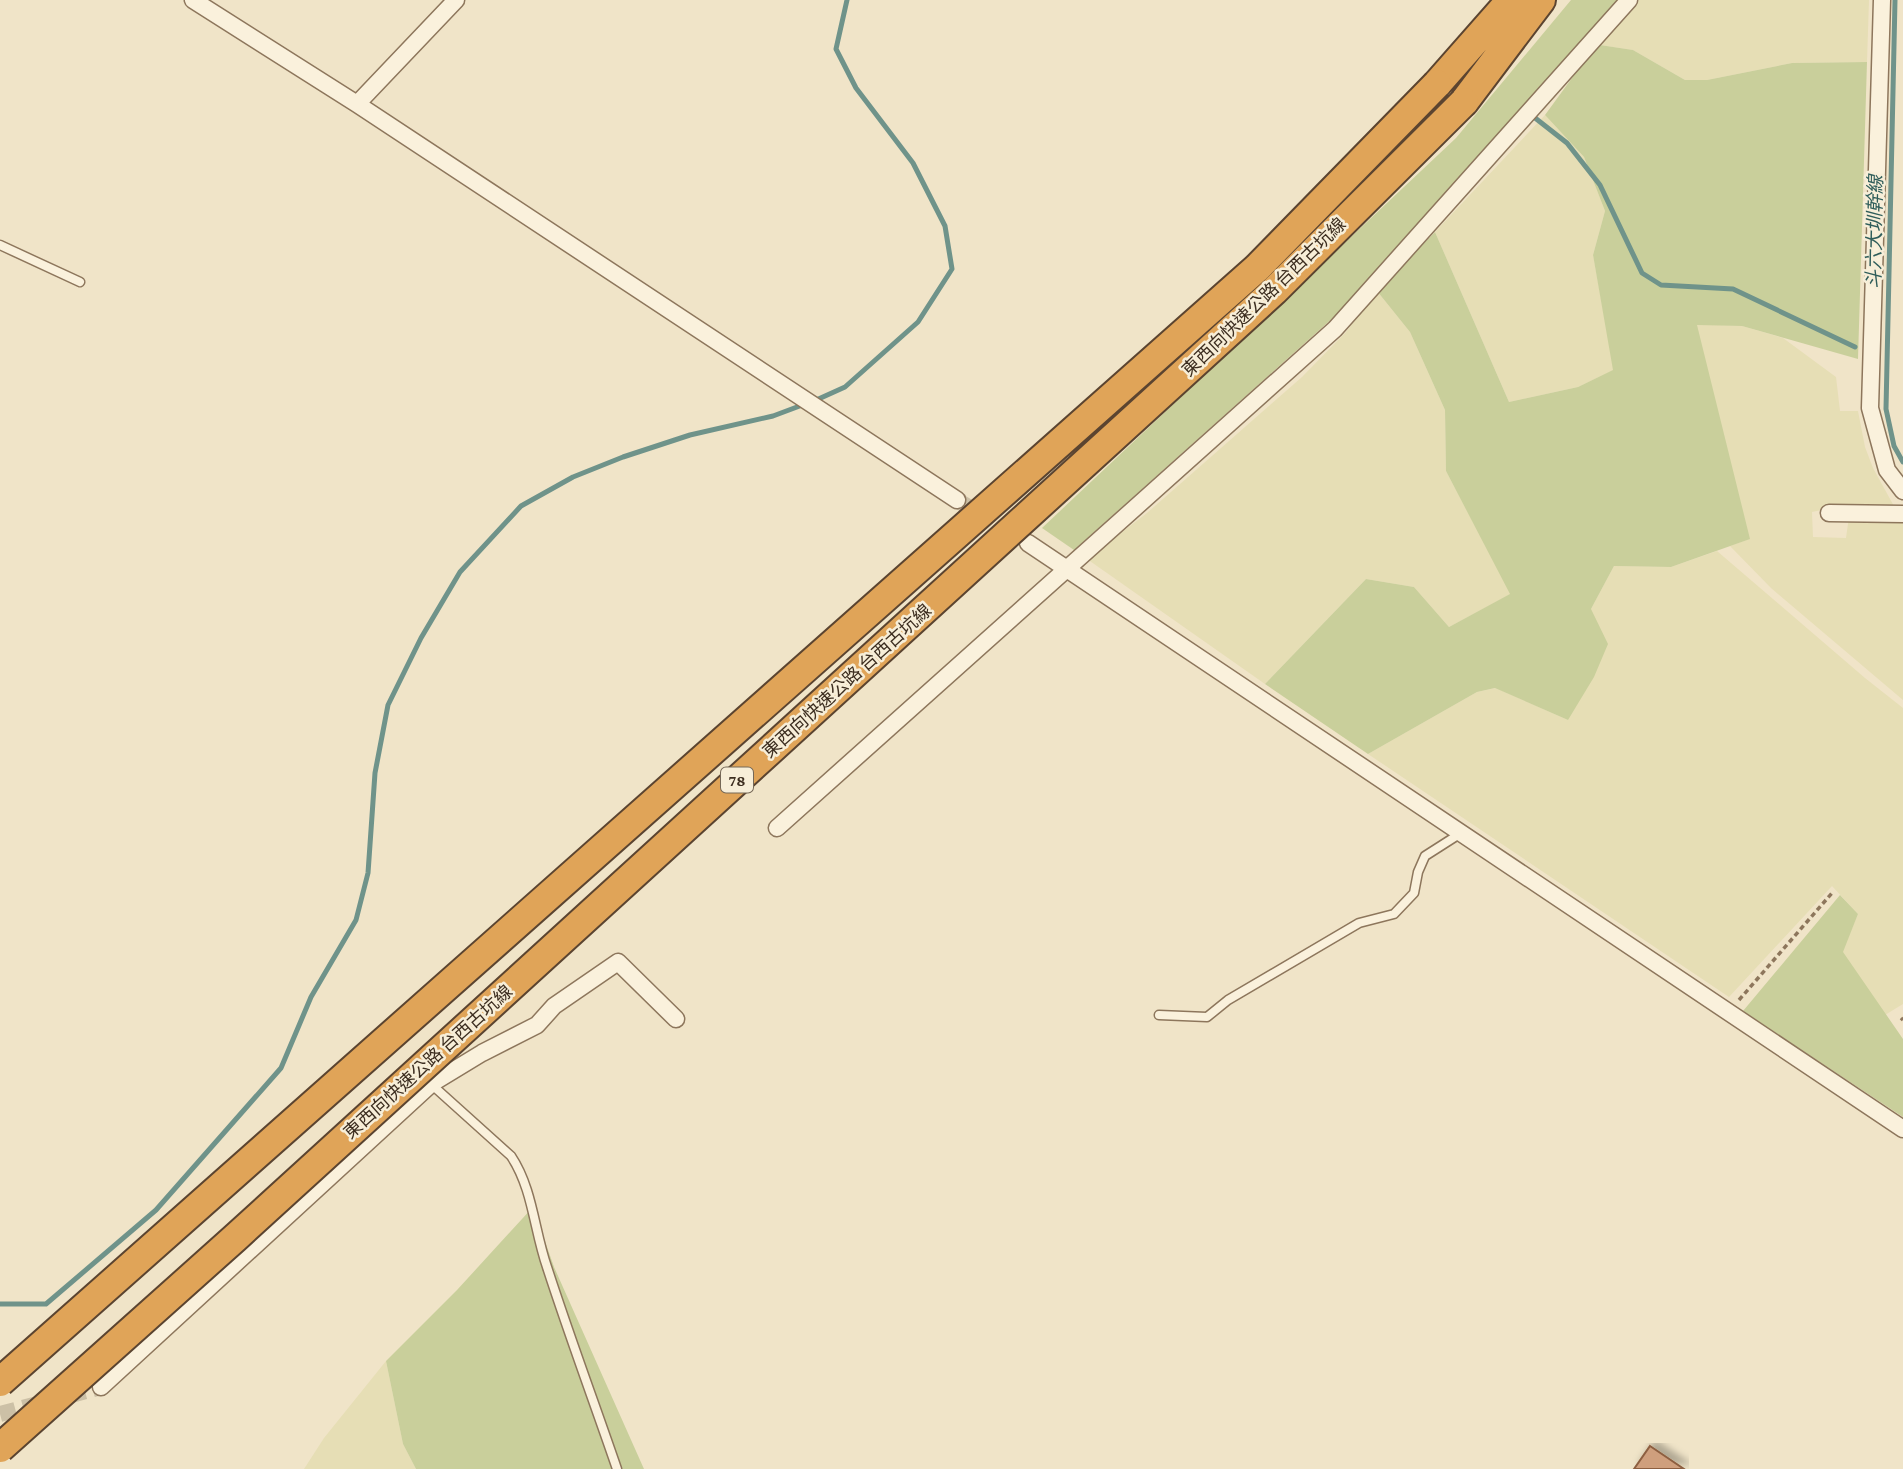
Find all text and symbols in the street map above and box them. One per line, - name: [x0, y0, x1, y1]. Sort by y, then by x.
- water label: 斗六大圳幹線: [1863, 173, 1886, 289]
- street label: 東西向快速公路 台西古坑線: [1178, 214, 1350, 380]
- street label: 東西向快速公路 台西古坑線: [759, 600, 935, 762]
- road number: 78: [721, 768, 753, 792]
- street label: 東西向快速公路 台西古坑線: [340, 981, 516, 1143]

